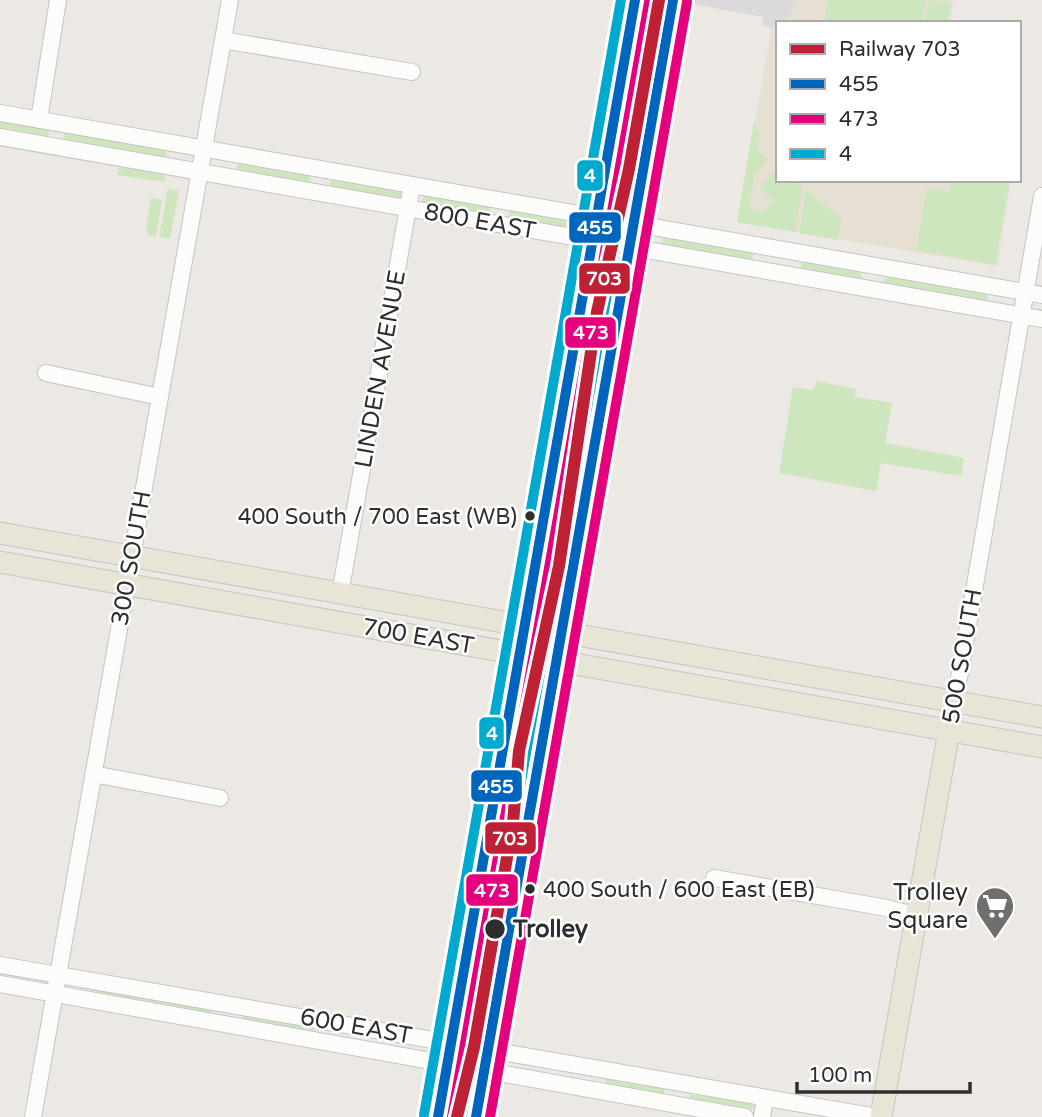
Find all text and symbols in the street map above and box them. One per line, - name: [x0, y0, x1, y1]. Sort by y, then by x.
- legend: [776, 21, 1021, 182]
- text: Railway 703: [839, 37, 961, 62]
- text: 455: [839, 72, 879, 97]
- text: 473: [839, 107, 879, 132]
- text: 4: [839, 142, 852, 167]
- line badge: 4: [576, 159, 604, 192]
- text: 4: [584, 165, 596, 187]
- street label: 800 EAST: [422, 197, 539, 246]
- line badge: 455: [568, 211, 622, 244]
- text: 455: [577, 217, 613, 239]
- line badge: 703: [578, 262, 631, 295]
- street label: LINDEN AVENUE: [349, 268, 412, 470]
- text: 703: [586, 268, 622, 290]
- line badge: 473: [564, 316, 617, 349]
- text: 473: [573, 322, 609, 344]
- street label: 300 SOUTH: [105, 488, 158, 628]
- place label: 400 South / 700 East (WB): [238, 504, 517, 530]
- marker: 400 South / 700 East (WB): [523, 509, 537, 523]
- street label: 500 SOUTH: [936, 586, 989, 726]
- street label: 700 EAST: [360, 612, 477, 661]
- line badge: 4: [478, 716, 505, 750]
- text: 4: [486, 723, 498, 745]
- line badge: 455: [470, 769, 523, 803]
- text: 455: [478, 776, 514, 798]
- line badge: 703: [484, 821, 537, 855]
- text: 703: [492, 828, 528, 850]
- line badge: 473: [465, 873, 519, 907]
- place label: 400 South / 600 East (EB): [543, 877, 815, 903]
- place label: Trolley Square: [888, 878, 968, 935]
- text: 473: [474, 880, 510, 902]
- marker: 400 South / 600 East (EB): [523, 882, 537, 896]
- supermarket icon: Trolley Square: [974, 885, 1016, 940]
- place label: Trolley: [512, 915, 588, 944]
- marker: Trolley: [483, 917, 507, 941]
- street label: 600 EAST: [298, 1002, 415, 1051]
- scale bar: [797, 1050, 970, 1094]
- text: 100 m: [808, 1063, 872, 1088]

